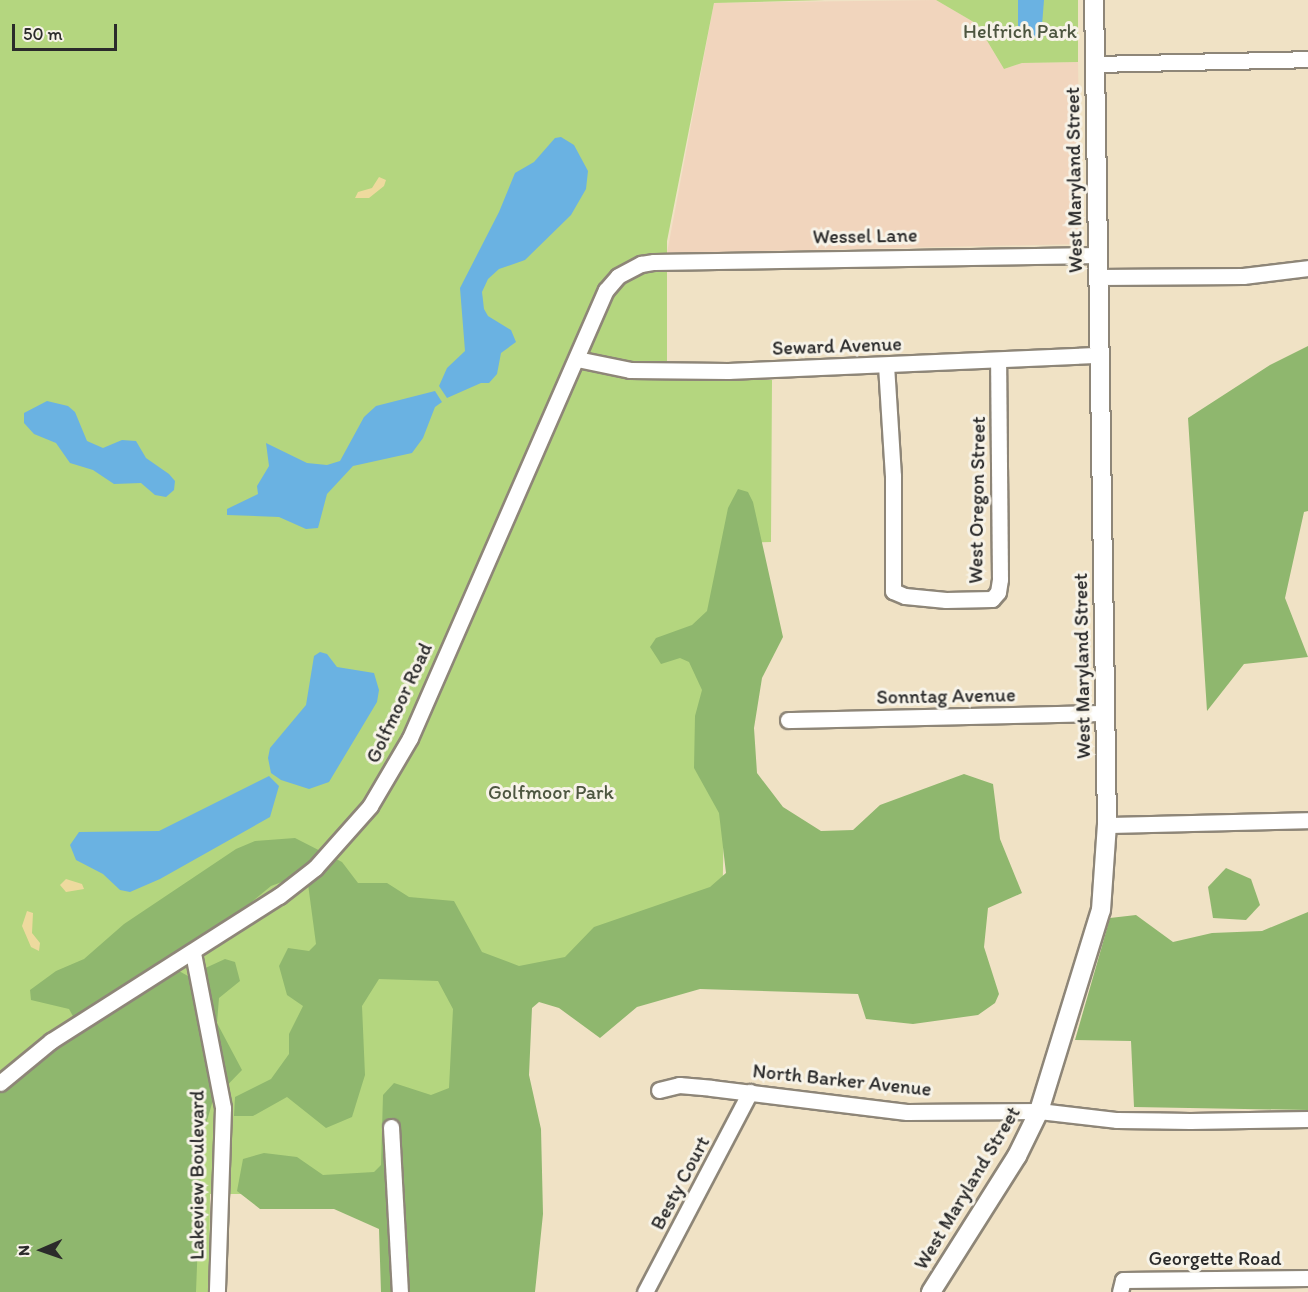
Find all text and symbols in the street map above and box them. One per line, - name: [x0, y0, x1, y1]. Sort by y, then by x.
- scale bar: [15, 12, 120, 50]
- park label: Helfrich Park: [963, 19, 1077, 43]
- text: 50 m: [23, 23, 63, 45]
- street label: West Maryland Street: [1060, 87, 1088, 273]
- street label: Wessel Lane: [812, 223, 918, 249]
- street label: Seward Avenue: [772, 332, 902, 360]
- street label: West Oregon Street: [964, 416, 990, 584]
- street label: West Maryland Street: [1068, 573, 1096, 759]
- street label: Golfmoor Road: [361, 639, 437, 767]
- street label: Sonntag Avenue: [877, 683, 1015, 709]
- park label: Golfmoor Park: [488, 780, 614, 804]
- street label: North Barker Avenue: [751, 1059, 933, 1101]
- street label: Lakeview Boulevard: [185, 1090, 209, 1260]
- street label: West Maryland Street: [909, 1102, 1025, 1274]
- street label: Besty Court: [645, 1132, 715, 1234]
- north arrow: [12, 1220, 72, 1280]
- text: N: [14, 1245, 33, 1256]
- street label: Georgette Road: [1149, 1246, 1281, 1270]

